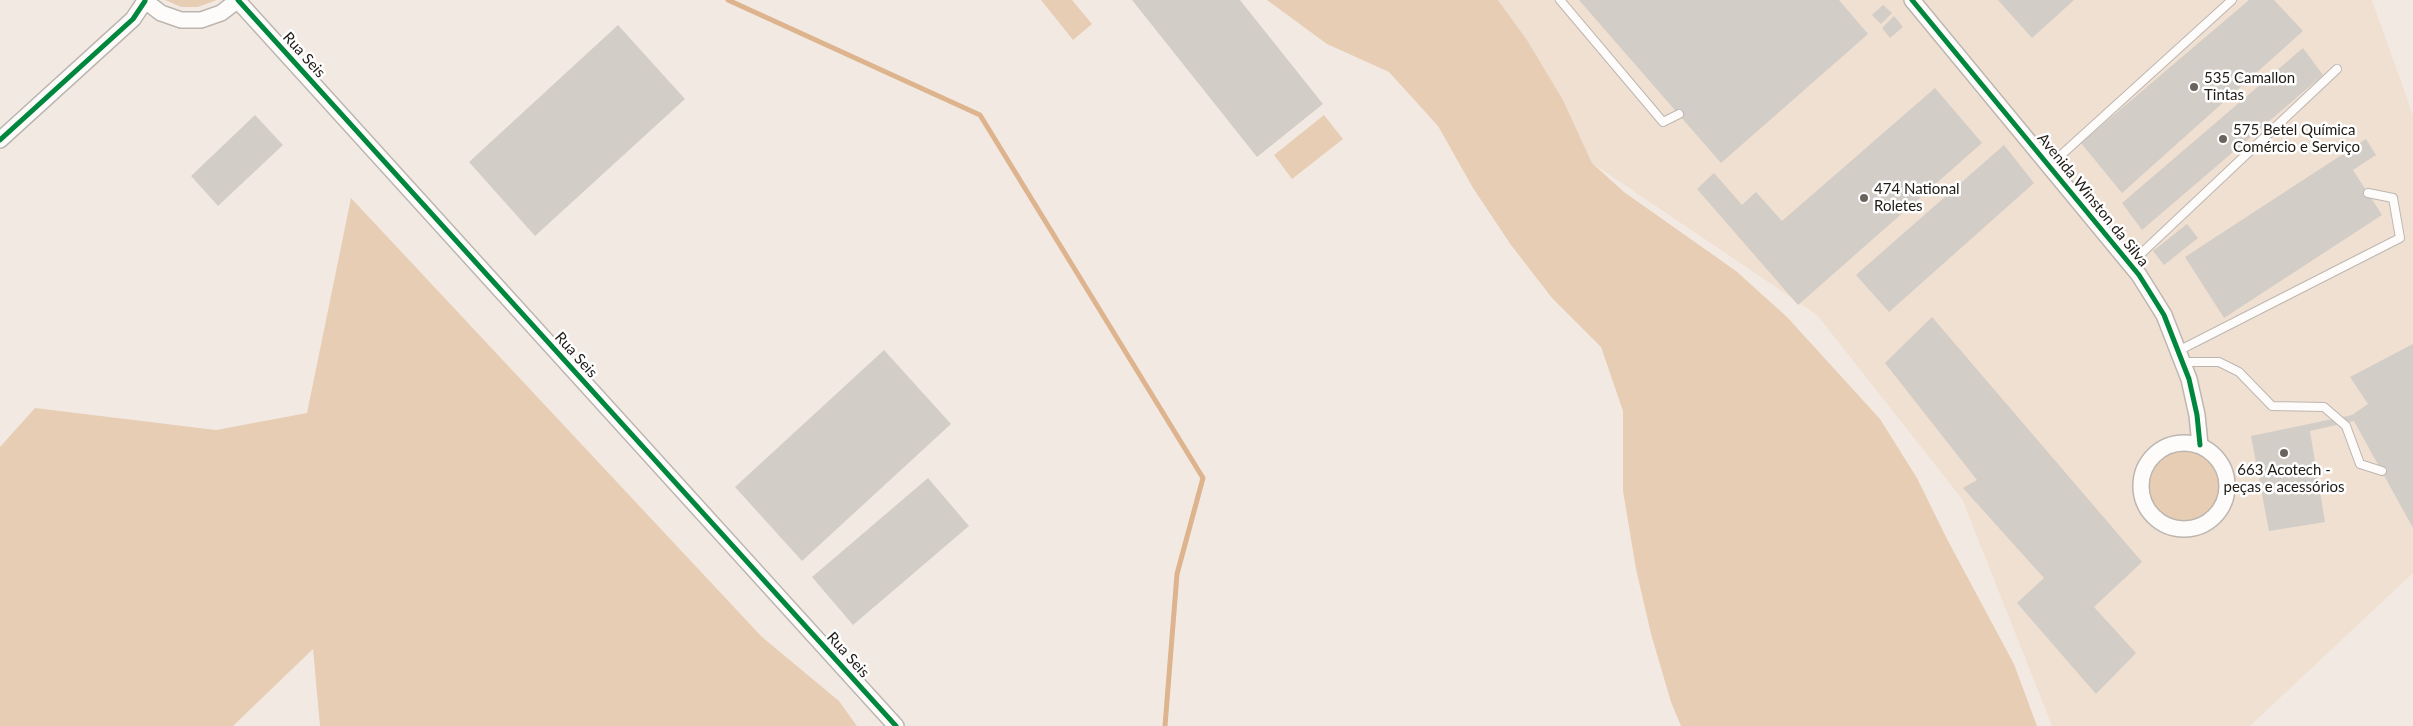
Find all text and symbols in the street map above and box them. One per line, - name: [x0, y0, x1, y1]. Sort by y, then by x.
- street label: Rua Seis: [279, 29, 329, 81]
- place label: 535 Camallon Tintas: [2204, 69, 2295, 104]
- marker: 535 Camallon Tintas: [2188, 81, 2200, 93]
- place label: 575 Betel Química Comércio e Serviço: [2233, 121, 2360, 156]
- street label: Avenida Winston da Silva: [2034, 130, 2152, 270]
- marker: 575 Betel Química Comércio e Serviço: [2217, 133, 2229, 145]
- place label: 474 National Roletes: [1874, 180, 1960, 215]
- marker: 474 National Roletes: [1858, 192, 1870, 204]
- street label: Rua Seis: [551, 329, 601, 381]
- marker: 663 Acotech - peças e acessórios: [2278, 447, 2290, 459]
- place label: 663 Acotech - peças e acessórios: [2223, 461, 2345, 496]
- street label: Rua Seis: [823, 629, 873, 681]

